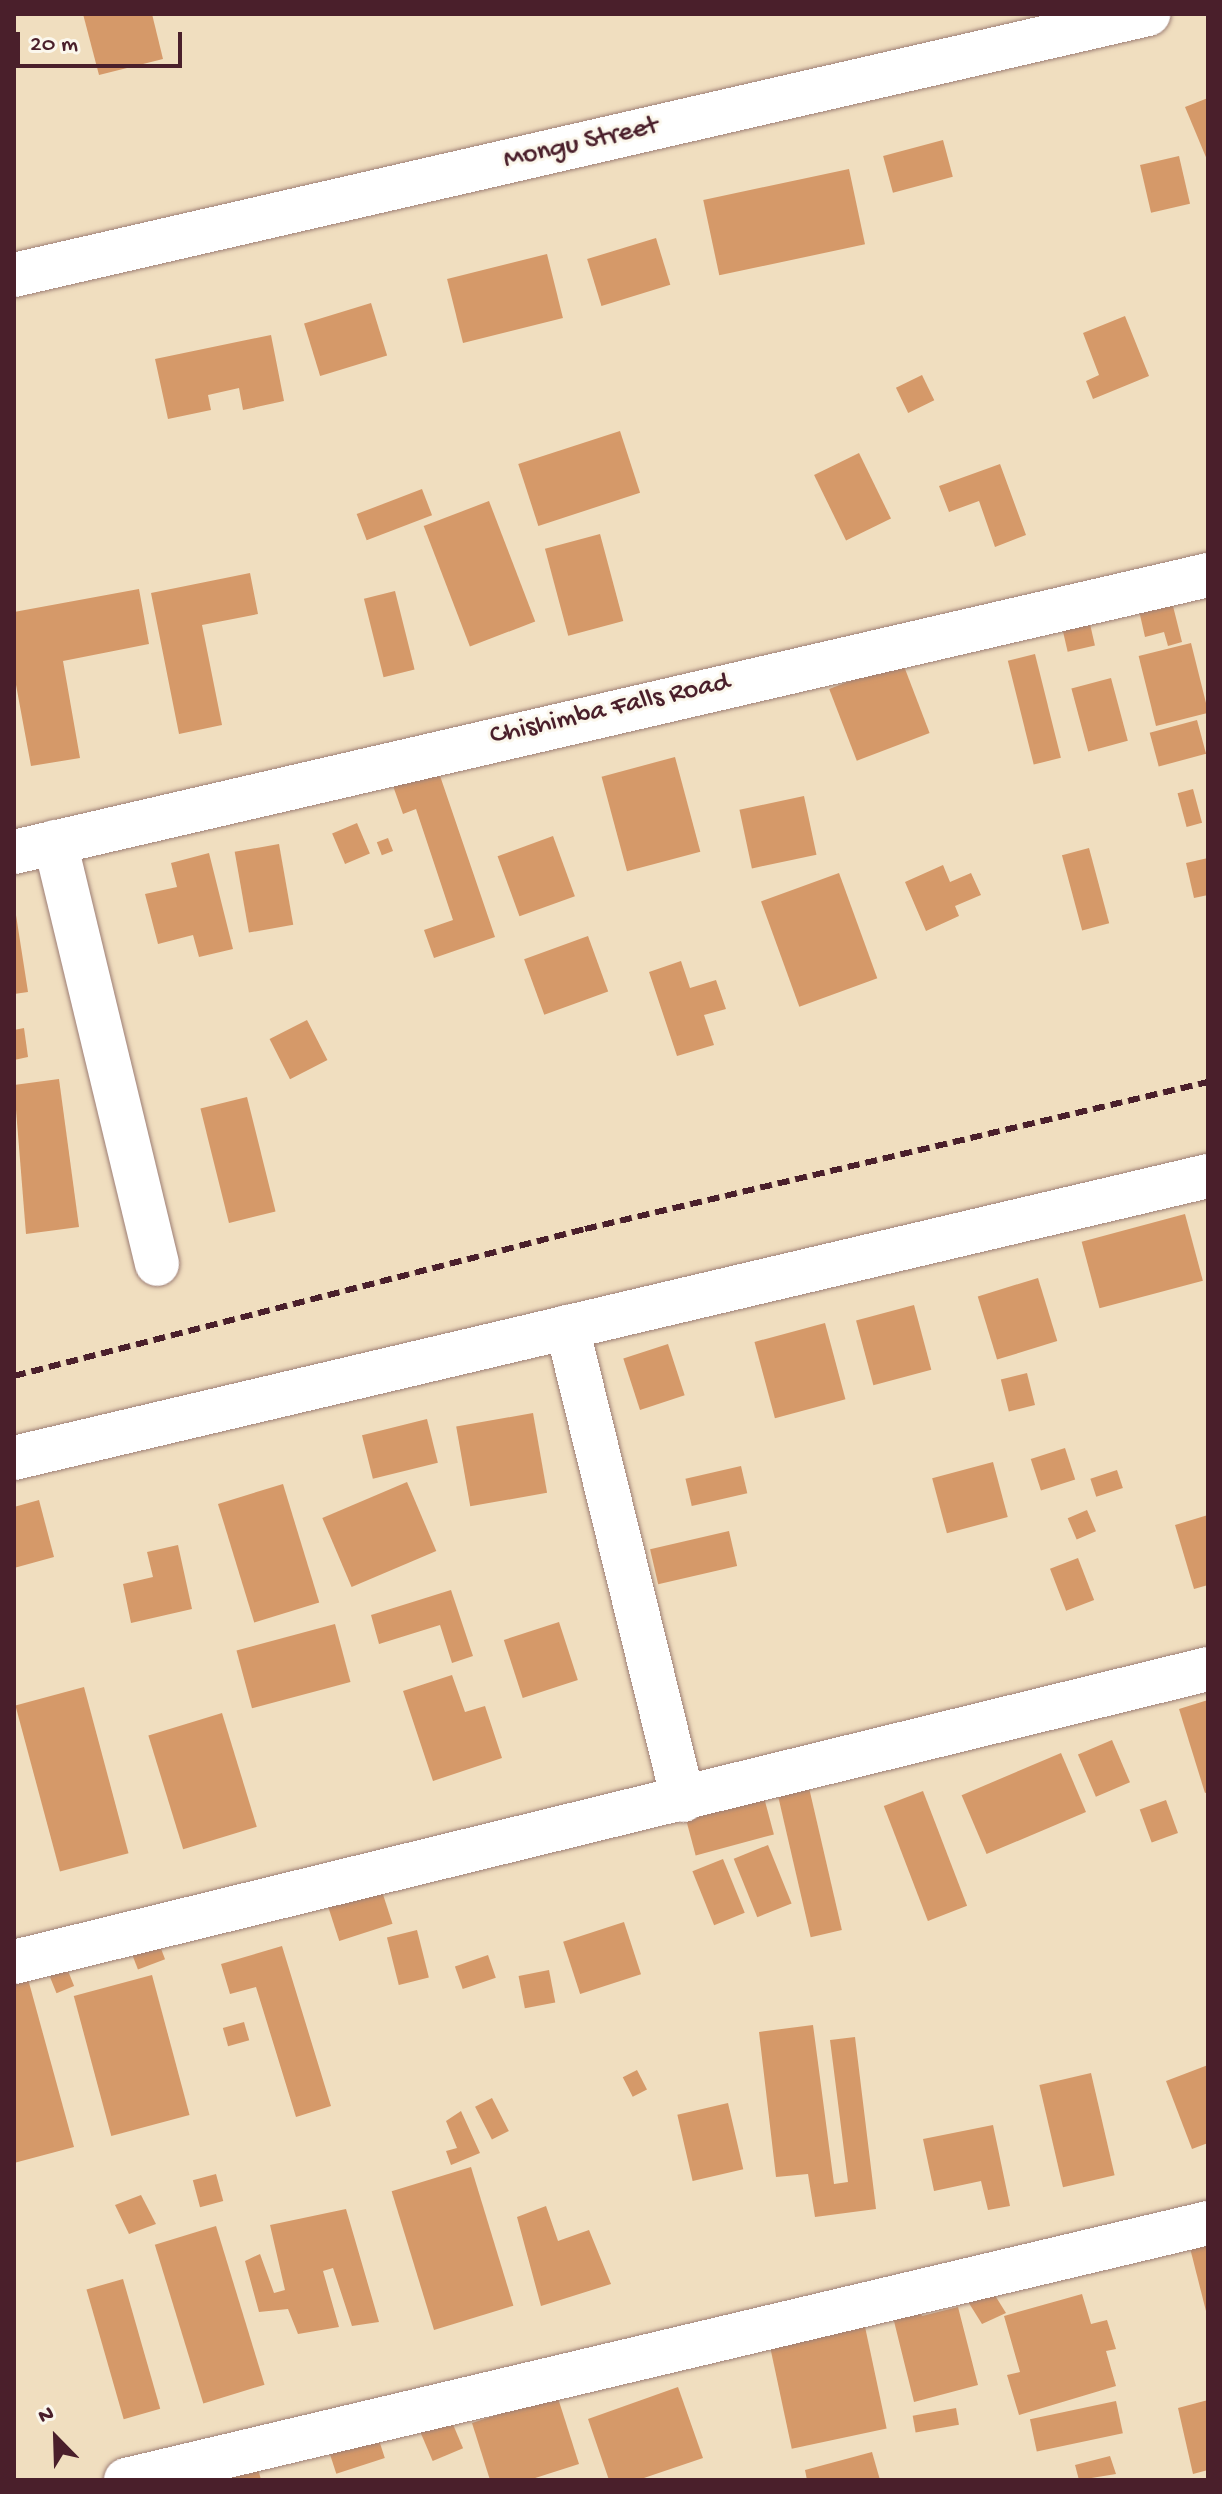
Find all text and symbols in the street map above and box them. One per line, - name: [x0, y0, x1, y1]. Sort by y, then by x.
- scale bar: [20, 16, 186, 66]
- text: 20 m: [30, 31, 78, 60]
- street label: Mongu Street: [500, 110, 662, 178]
- street label: Chishimba Falls Road: [487, 666, 733, 754]
- north arrow: [16, 2398, 96, 2478]
- text: N: [35, 2401, 58, 2431]

